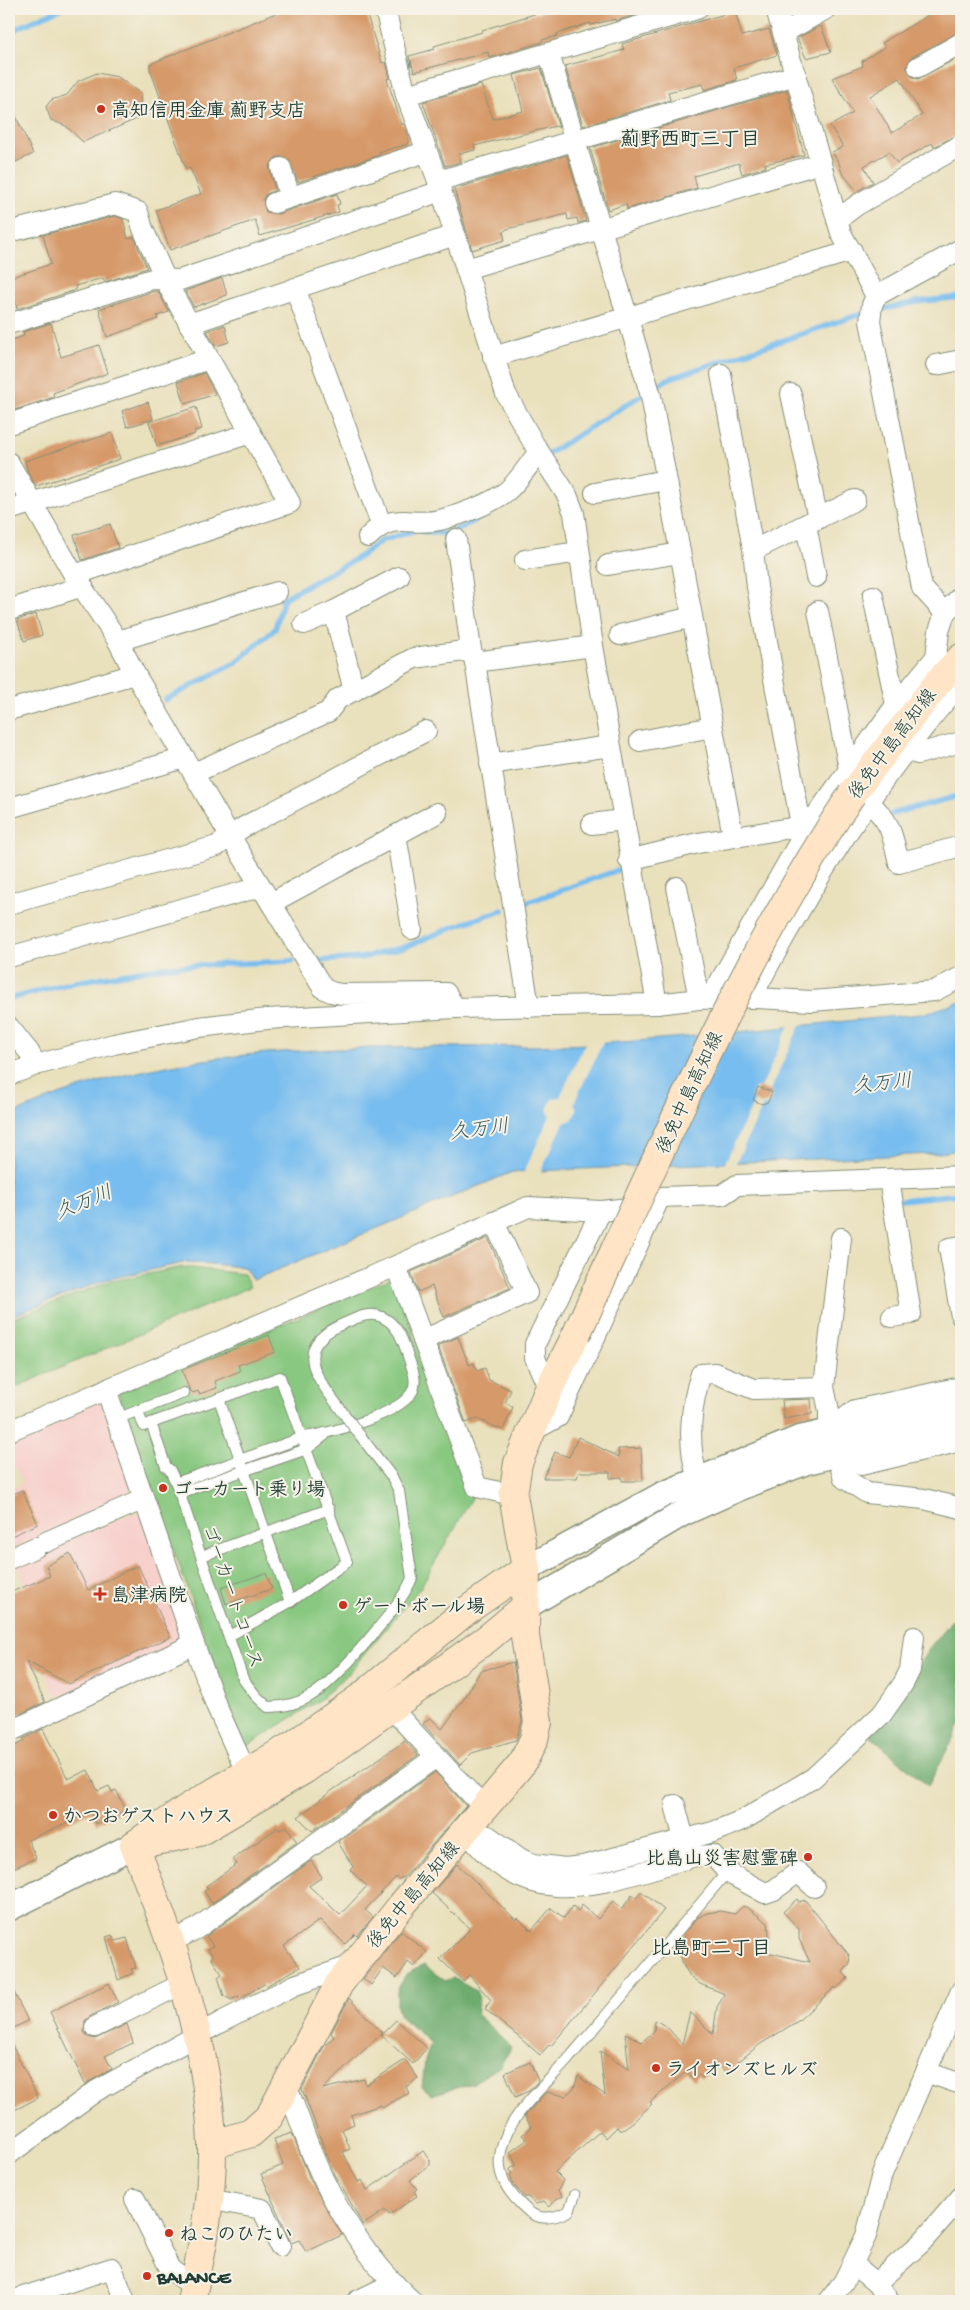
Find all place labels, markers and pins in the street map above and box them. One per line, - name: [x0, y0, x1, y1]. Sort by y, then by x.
- place label: 高知信用金庫 薊野支店: [111, 100, 306, 124]
- marker: 高知信用金庫 薊野支店: [95, 103, 107, 115]
- place label: ゴーカート乗り場: [173, 1479, 325, 1503]
- marker: ゴーカート乗り場: [157, 1482, 169, 1494]
- place label: 島津病院: [111, 1585, 187, 1609]
- marker: 島津病院: [93, 1587, 107, 1601]
- place label: ゲートボール場: [353, 1597, 485, 1620]
- marker: ゲートボール場: [337, 1599, 349, 1611]
- place label: かつおゲストハウス: [63, 1807, 233, 1830]
- marker: かつおゲストハウス: [47, 1809, 59, 1821]
- place label: 比島山災害慰霊碑: [646, 1848, 798, 1872]
- marker: 比島山災害慰霊碑: [802, 1851, 814, 1863]
- place label: ライオンズヒルズ: [666, 2060, 818, 2083]
- marker: ライオンズヒルズ: [650, 2062, 662, 2074]
- place label: ねこのひたい: [179, 2225, 293, 2248]
- marker: ねこのひたい: [163, 2227, 175, 2239]
- place label: BALANCE: [156, 2268, 232, 2291]
- marker: BALANCE: [141, 2270, 153, 2282]

